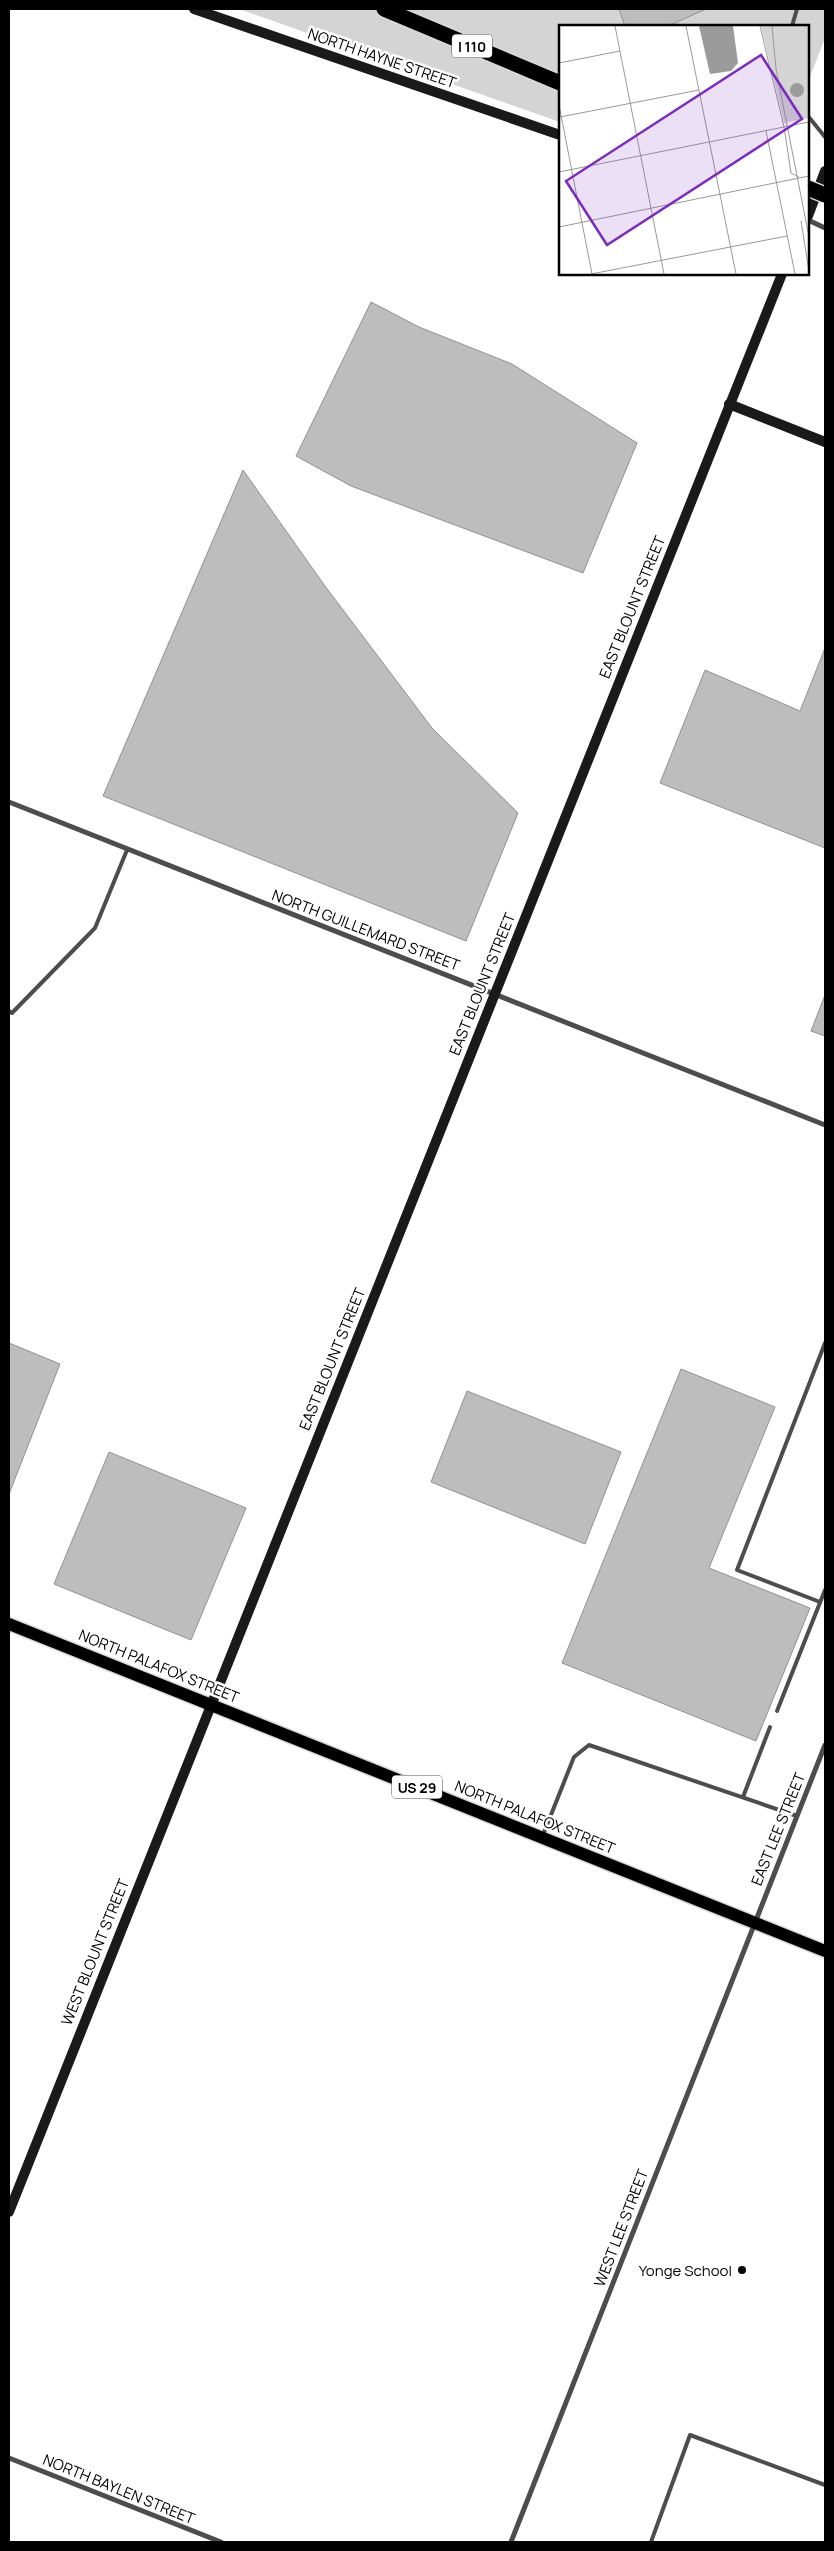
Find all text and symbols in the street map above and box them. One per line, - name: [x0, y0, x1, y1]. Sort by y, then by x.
- street label: NORTH HAYNE STREET: [305, 23, 459, 93]
- inset map: [559, 25, 809, 275]
- road number: I 110: [452, 34, 492, 58]
- street label: EAST BLOUNT STREET: [594, 533, 670, 681]
- street label: NORTH GUILLEMARD STREET: [269, 884, 463, 976]
- street label: EAST BLOUNT STREET: [444, 910, 520, 1058]
- street label: EAST BLOUNT STREET: [294, 1285, 370, 1433]
- street label: NORTH PALAFOX STREET: [76, 1624, 242, 1708]
- street label: EAST LEE STREET: [746, 1769, 810, 1889]
- road number: US 29: [392, 1775, 442, 1798]
- street label: NORTH PALAFOX STREET: [452, 1775, 618, 1859]
- street label: WEST BLOUNT STREET: [56, 1876, 134, 2028]
- street label: WEST LEE STREET: [589, 2166, 653, 2290]
- place label: Yonge School: [639, 2260, 732, 2281]
- marker: Yonge School: [736, 2264, 748, 2276]
- street label: NORTH BAYLEN STREET: [40, 2449, 198, 2529]

